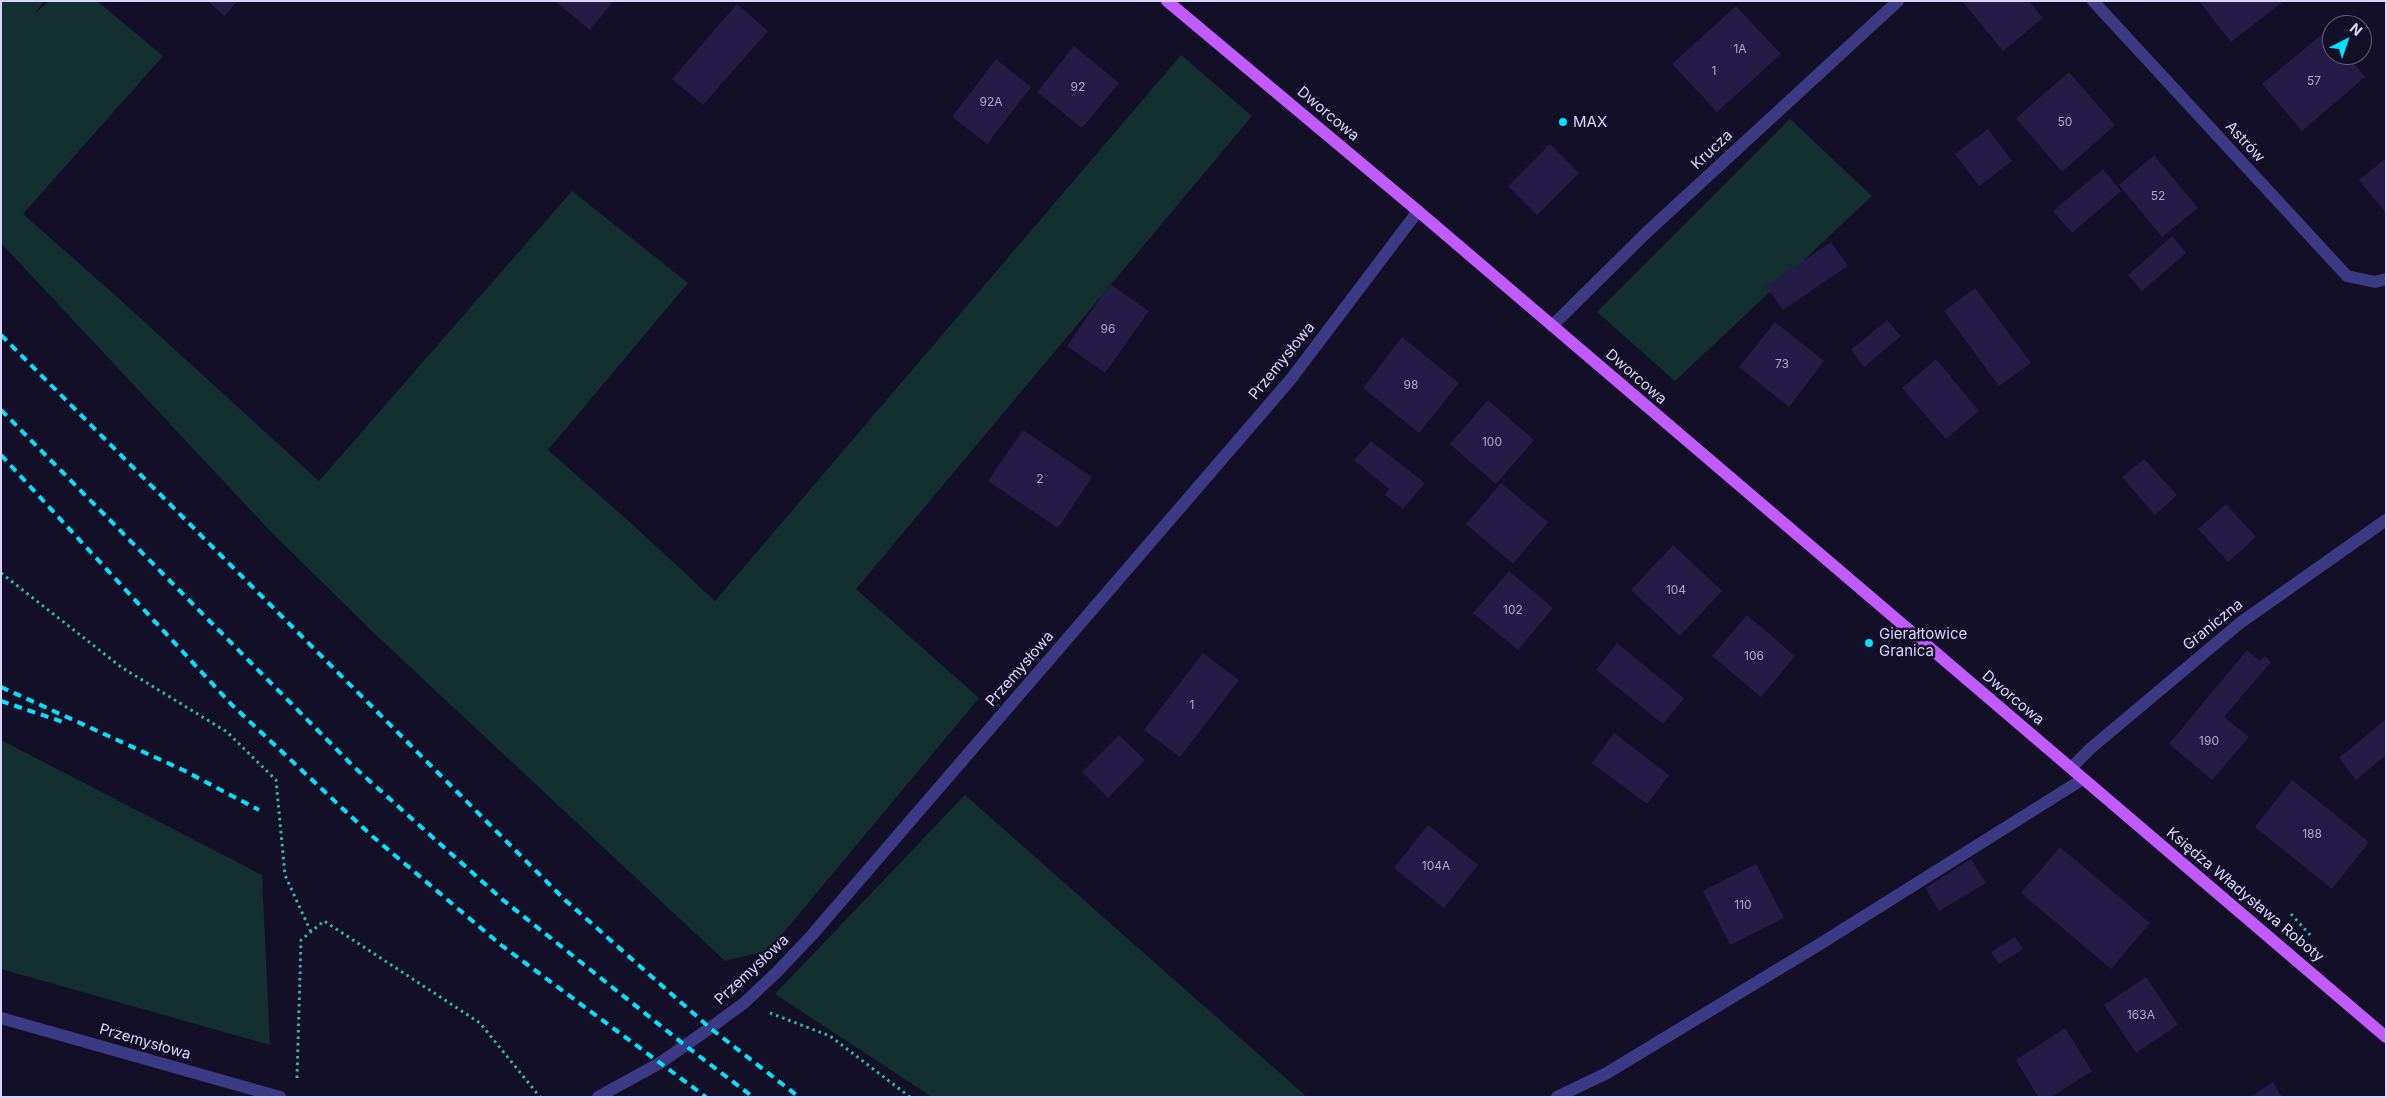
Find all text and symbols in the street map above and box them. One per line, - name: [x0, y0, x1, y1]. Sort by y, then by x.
- north arrow: [2322, 15, 2372, 65]
- text: N: [2347, 19, 2366, 39]
- house number: 1A: [1733, 42, 1747, 56]
- house number: 1: [1712, 64, 1716, 78]
- house number: 57: [2307, 74, 2321, 88]
- house number: 92: [1071, 80, 1085, 94]
- street label: Dworcowa: [1293, 83, 1363, 145]
- house number: 92A: [979, 95, 1003, 109]
- place label: MAX: [1573, 113, 1607, 131]
- house number: 50: [2058, 115, 2072, 129]
- marker: MAX: [1557, 116, 1569, 128]
- street label: Astrów: [2222, 118, 2268, 166]
- street label: Krucza: [1688, 126, 1736, 174]
- house number: 52: [2151, 189, 2165, 203]
- street label: Przemysłowa: [1245, 319, 1319, 403]
- house number: 96: [1101, 322, 1115, 336]
- street label: Dworcowa: [1602, 346, 1670, 408]
- house number: 73: [1775, 357, 1789, 371]
- house number: 98: [1404, 378, 1418, 392]
- house number: 100: [1482, 435, 1502, 449]
- house number: 2: [1036, 472, 1044, 486]
- house number: 104: [1666, 583, 1686, 597]
- street label: Graniczna: [2179, 595, 2247, 655]
- house number: 102: [1503, 603, 1523, 617]
- place label: Gierałtowice Granica: [1879, 625, 1967, 660]
- street label: Przemysłowa: [982, 627, 1058, 711]
- marker: Gierałtowice Granica: [1863, 637, 1875, 649]
- house number: 106: [1744, 649, 1764, 663]
- street label: Dworcowa: [1978, 667, 2048, 729]
- house number: 1: [1190, 698, 1194, 712]
- house number: 190: [2199, 734, 2219, 748]
- street label: Księdza Władysława Roboty: [2163, 824, 2327, 966]
- house number: 188: [2302, 827, 2322, 841]
- house number: 104A: [1422, 859, 1450, 873]
- house number: 110: [1734, 898, 1752, 912]
- street label: Przemysłowa: [711, 931, 793, 1009]
- house number: 163A: [2127, 1008, 2155, 1022]
- street label: Przemysłowa: [97, 1020, 193, 1064]

